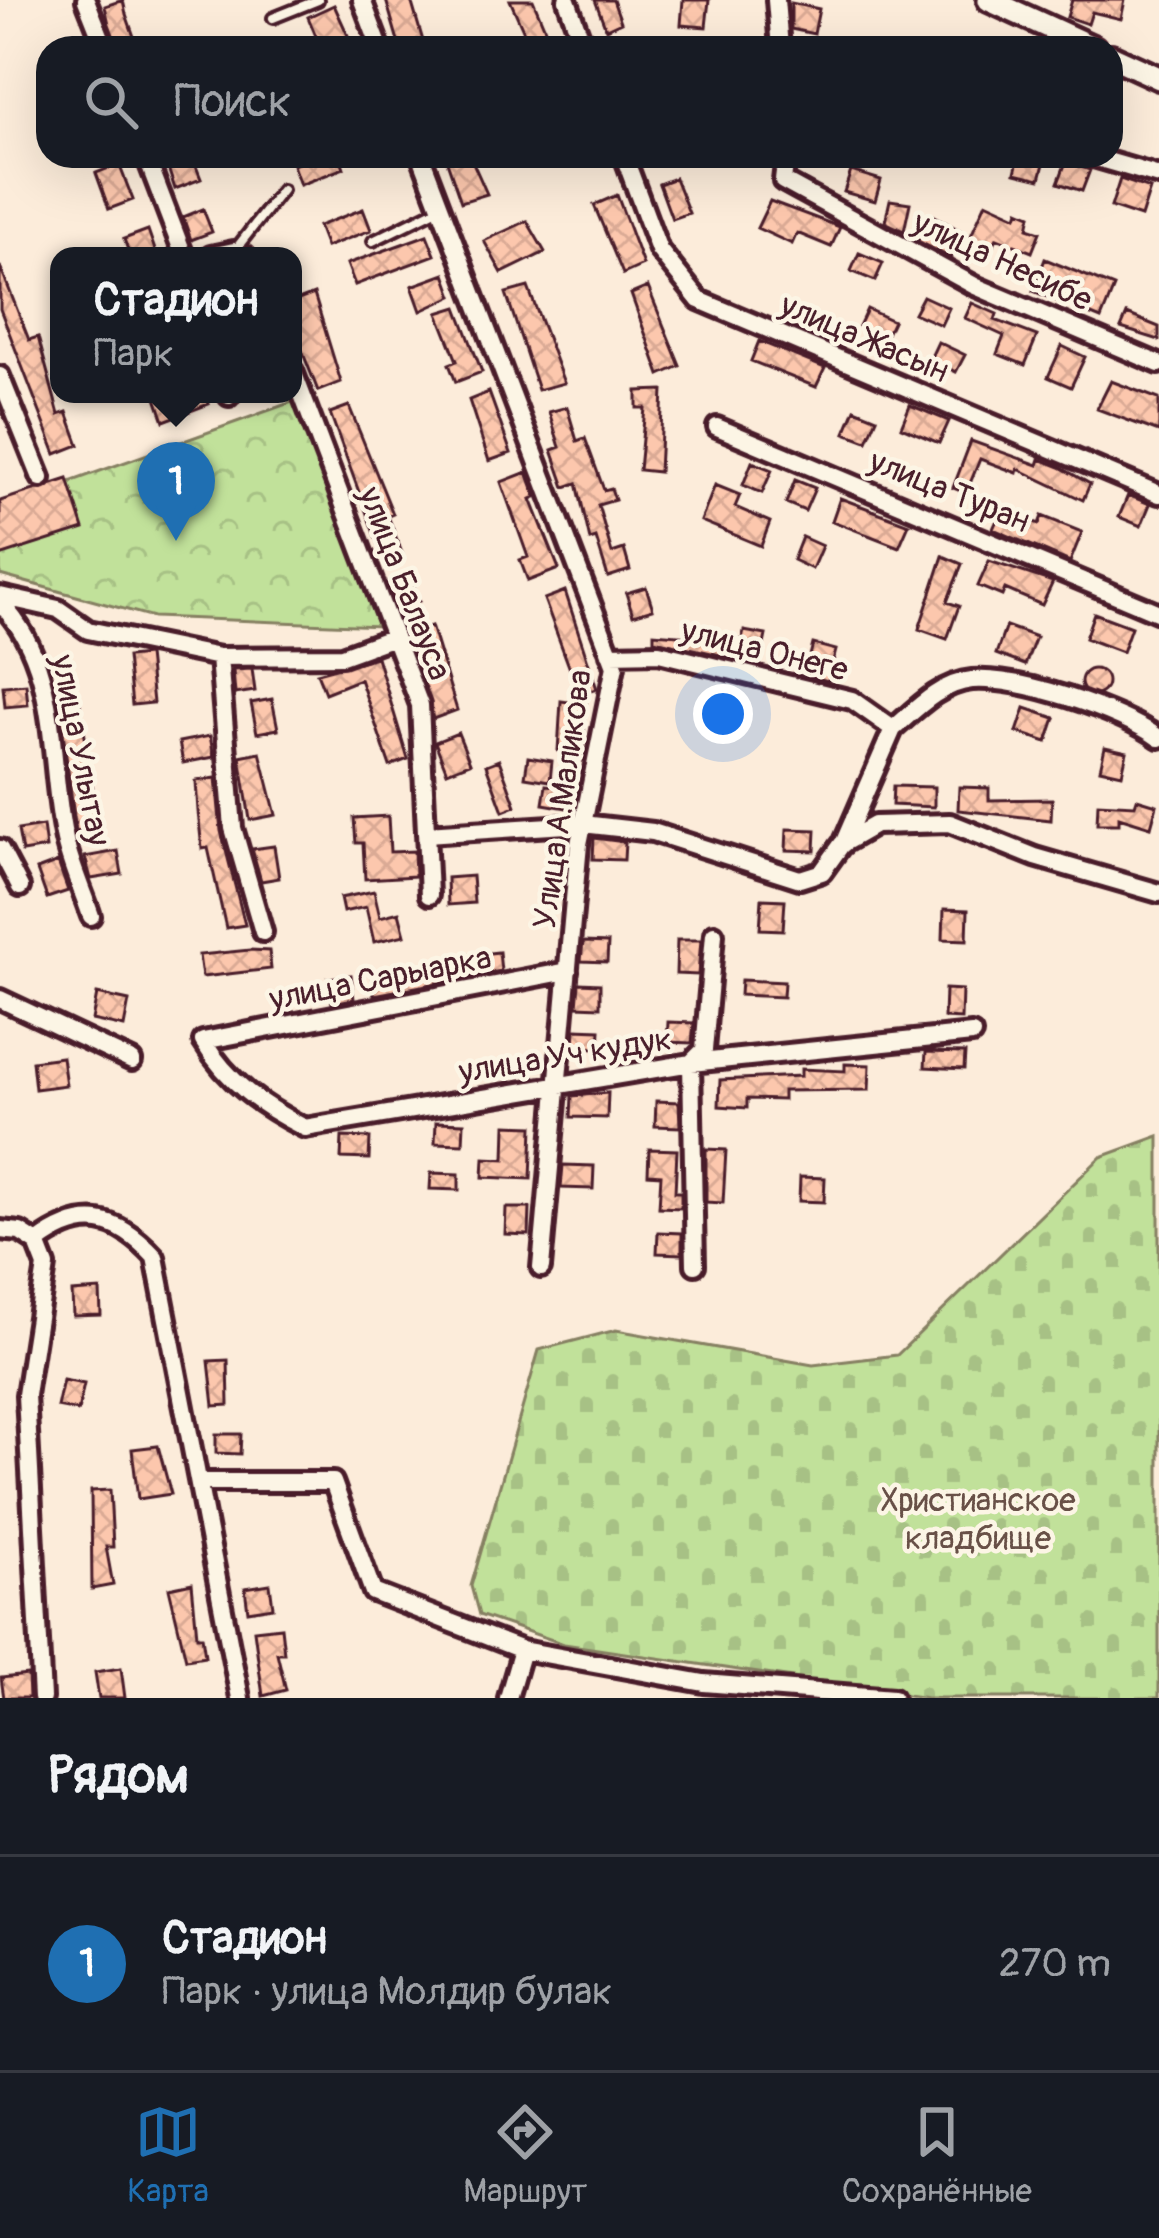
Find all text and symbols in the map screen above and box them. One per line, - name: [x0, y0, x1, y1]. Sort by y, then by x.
- search box: [36, 36, 1123, 168]
- icon: search: [78, 69, 144, 135]
- text: Поиск: [174, 74, 291, 130]
- street label: улица Несибе: [905, 202, 1099, 321]
- popup: [50, 247, 302, 403]
- text: Стадион: [94, 273, 258, 329]
- street label: улица Жасын: [773, 284, 955, 392]
- text: Парк: [94, 329, 174, 378]
- street label: улица Туран: [862, 440, 1036, 542]
- pin: 1: [137, 442, 215, 541]
- street label: улица Балауса: [349, 480, 460, 686]
- street label: улица Онеге: [676, 610, 852, 691]
- street label: улица Улытау: [42, 650, 119, 849]
- street label: Улица А.Маликова: [524, 667, 601, 931]
- your location: [693, 684, 753, 744]
- street label: улица Сарыарка: [265, 937, 495, 1020]
- street label: улица Уч кудук: [455, 1018, 675, 1093]
- park label: Христианское кладбище: [881, 1480, 1075, 1559]
- text: Рядом: [48, 1744, 189, 1808]
- text: Стадион: [162, 1911, 327, 1967]
- text: 1: [79, 1939, 95, 1988]
- text: 270 m: [999, 1939, 1111, 1988]
- text: Парк · улица Молдир булак: [162, 1967, 612, 2016]
- tab: Карта: [127, 2099, 209, 2212]
- tab: Маршрут: [463, 2099, 587, 2212]
- tab: Сохранённые: [842, 2099, 1032, 2212]

